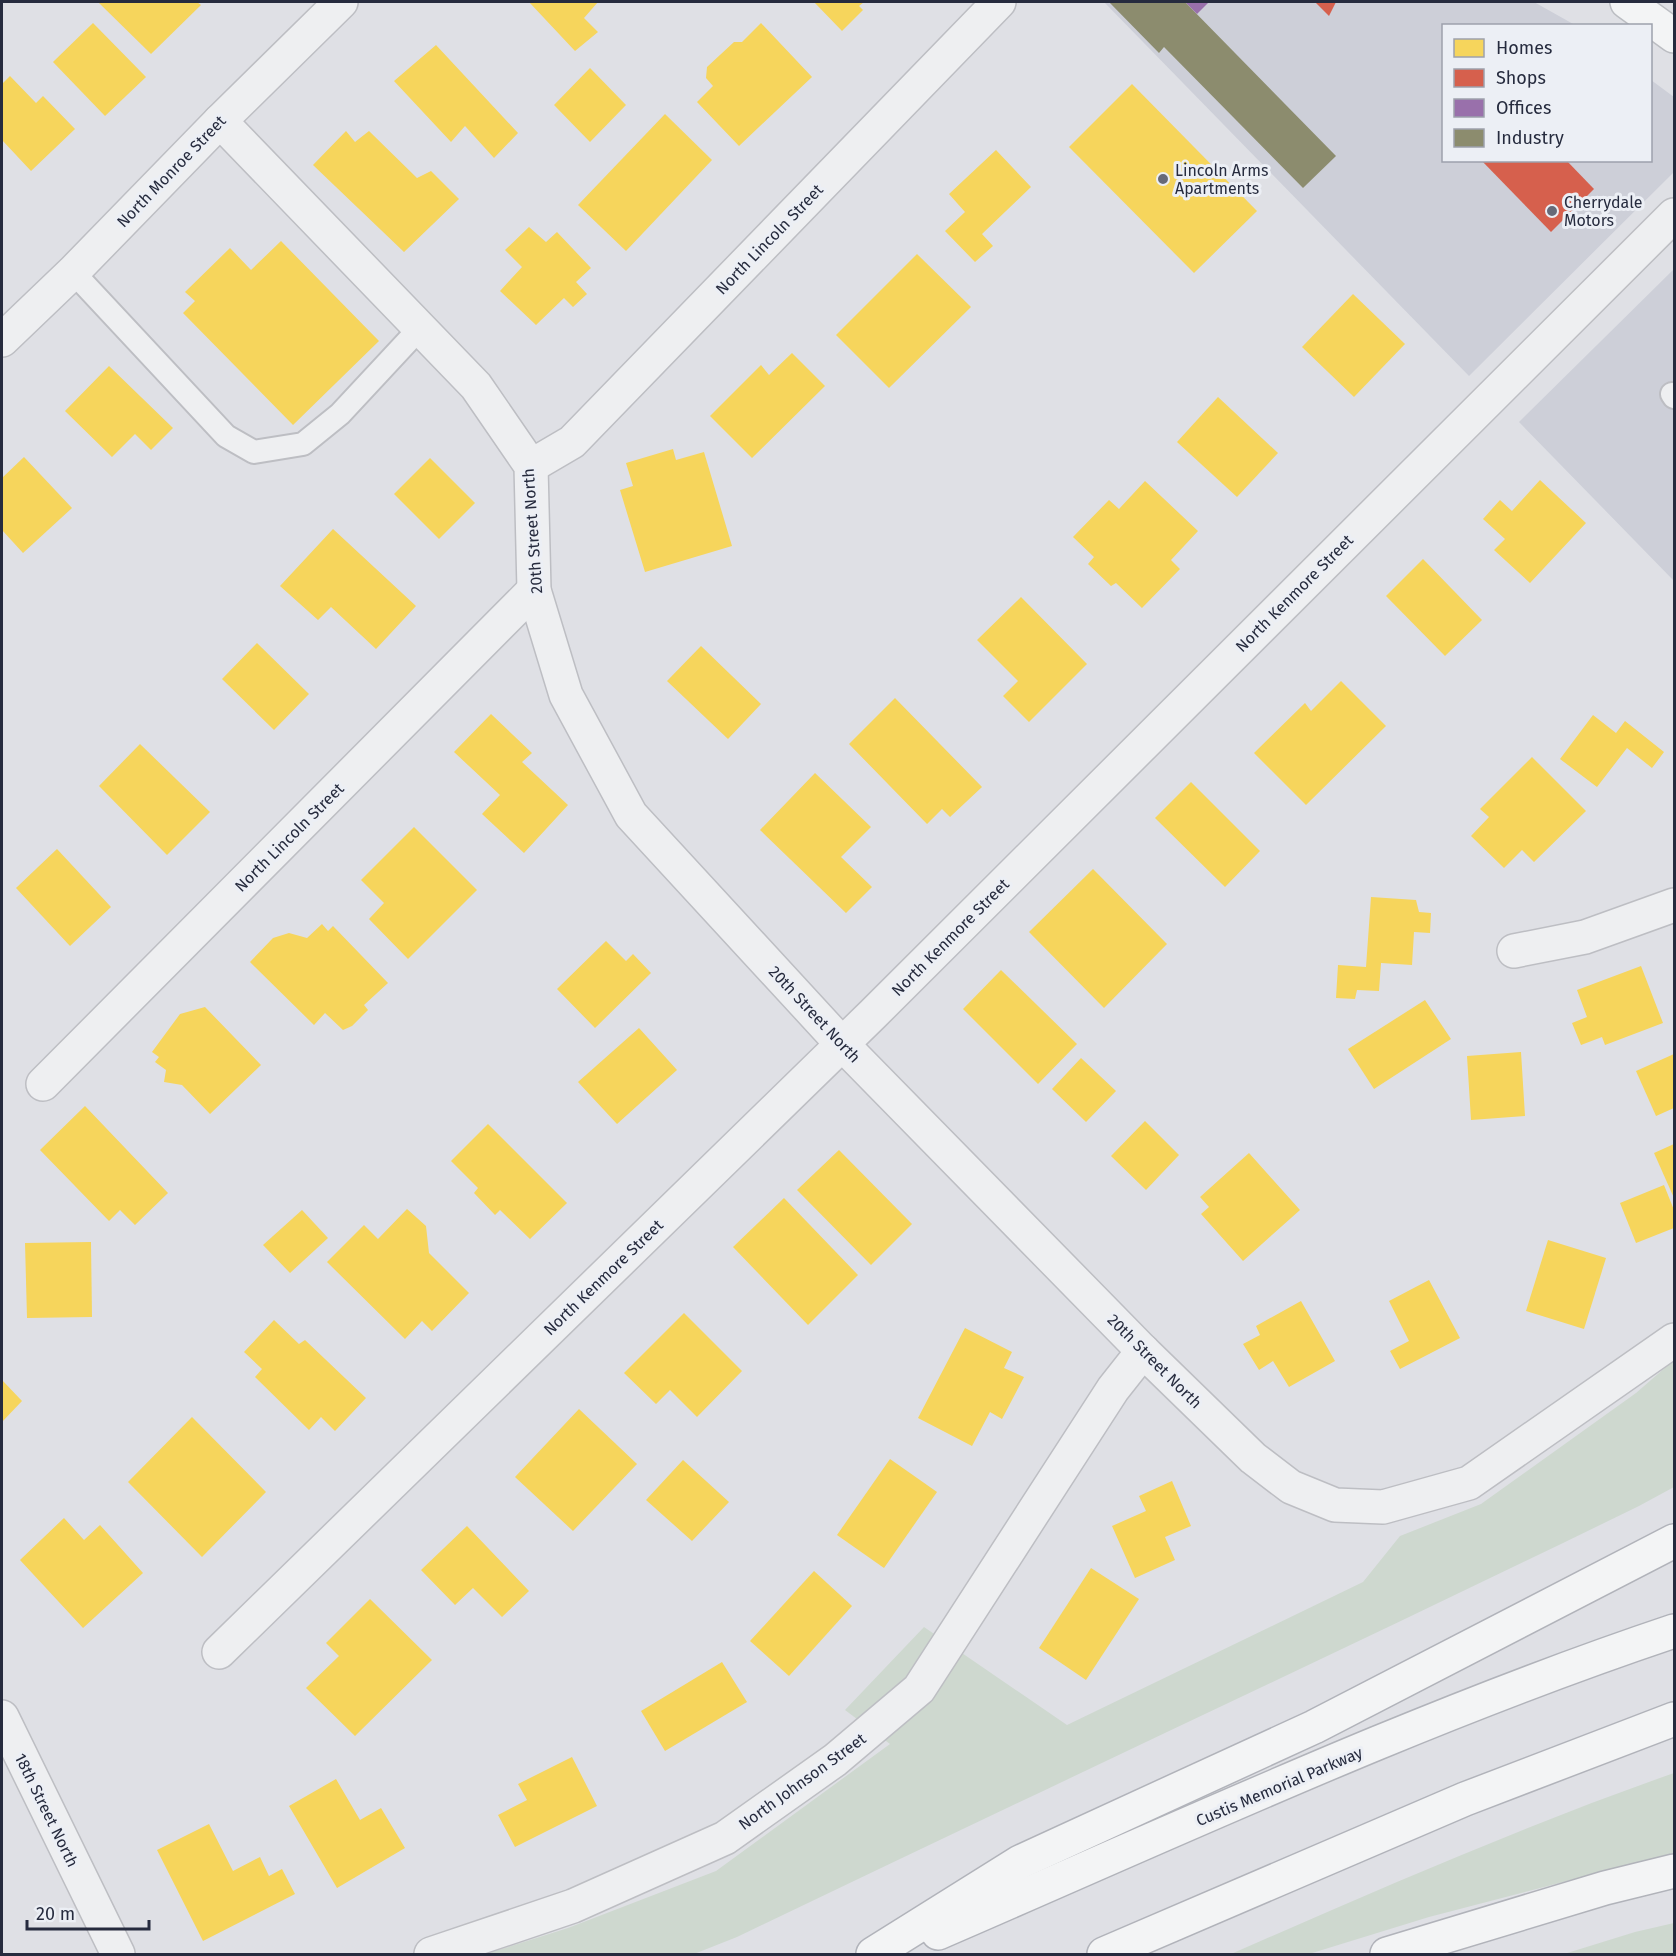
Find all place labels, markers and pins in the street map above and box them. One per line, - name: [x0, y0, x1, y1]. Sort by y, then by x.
- place label: Lincoln Arms Apartments: [1175, 161, 1268, 198]
- marker: Lincoln Arms Apartments: [1156, 172, 1170, 186]
- place label: Cherrydale Motors: [1564, 193, 1643, 230]
- marker: Cherrydale Motors: [1545, 204, 1559, 218]

